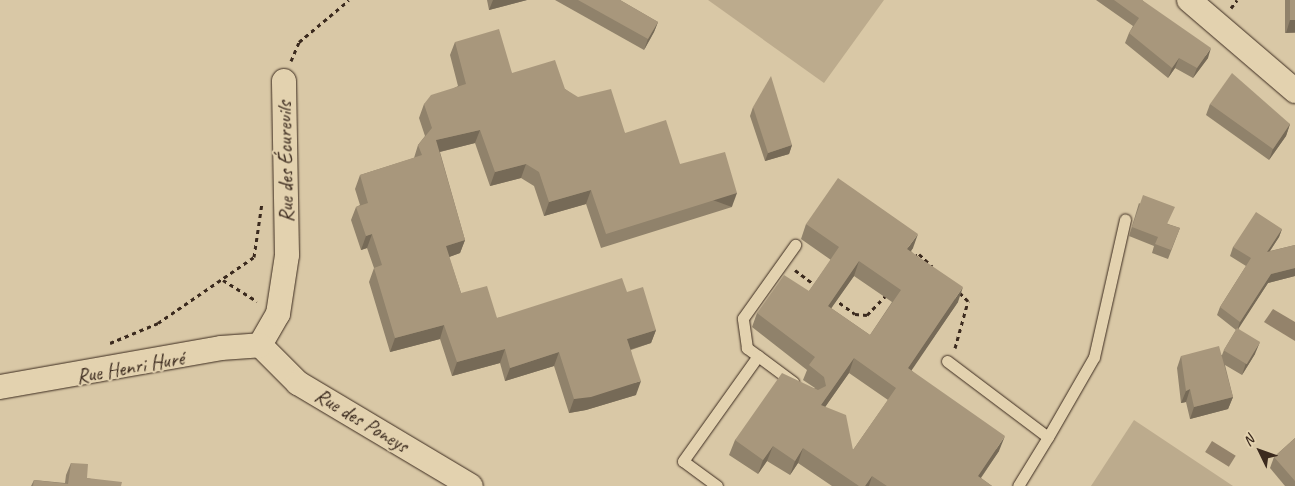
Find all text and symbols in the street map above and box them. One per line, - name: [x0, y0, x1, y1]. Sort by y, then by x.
- street label: Rue des Écureuils: [271, 101, 299, 223]
- street label: Rue Henri Huré: [74, 345, 186, 389]
- street label: Rue des Poneys: [311, 382, 413, 458]
- north arrow: [1235, 426, 1285, 476]
- text: N: [1239, 432, 1258, 450]

